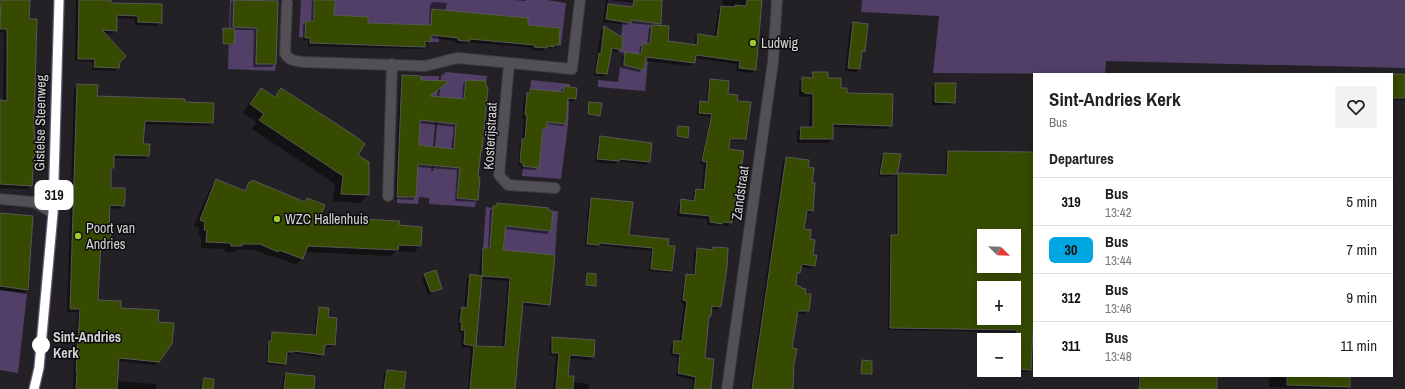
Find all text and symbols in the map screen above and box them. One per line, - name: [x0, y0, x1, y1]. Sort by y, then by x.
- place label: Ludwig: [761, 34, 799, 52]
- marker: Ludwig: [748, 38, 758, 48]
- street label: Gistelse Steenweg: [30, 74, 50, 171]
- text: Sint-Andries Kerk: [1049, 86, 1181, 112]
- button: heart: [1335, 86, 1377, 128]
- street label: Kosterijstraat: [479, 102, 501, 170]
- text: Bus: [1049, 114, 1067, 131]
- text: Departures: [1049, 148, 1114, 169]
- street label: Zandstraat: [727, 165, 753, 221]
- line badge: 319: [31, 182, 77, 208]
- text: Bus: [1105, 183, 1128, 204]
- text: 319: [44, 186, 64, 204]
- text: 5 min: [1346, 191, 1377, 212]
- text: 319: [1061, 193, 1081, 211]
- text: 13:42: [1105, 204, 1132, 221]
- place label: WZC Hallenhuis: [285, 210, 369, 228]
- marker: WZC Hallenhuis: [272, 214, 282, 224]
- place label: Poort van Andries: [85, 219, 135, 253]
- north arrow: [977, 229, 1021, 273]
- map controls: [977, 229, 1021, 377]
- marker: Poort van Andries: [73, 231, 83, 241]
- text: Bus: [1105, 231, 1128, 252]
- text: 7 min: [1346, 239, 1377, 260]
- text: 30: [1065, 241, 1077, 259]
- text: 13:44: [1105, 252, 1132, 269]
- text: Bus: [1105, 279, 1128, 300]
- button: +: [977, 281, 1021, 325]
- text: 9 min: [1346, 287, 1377, 308]
- text: 312: [1061, 289, 1081, 307]
- text: 13:46: [1105, 300, 1132, 317]
- text: Bus: [1105, 327, 1128, 348]
- place label: Sint-Andries Kerk: [53, 328, 121, 362]
- button: −: [977, 333, 1021, 377]
- text: 11 min: [1340, 335, 1377, 356]
- marker: Sint-Andries Kerk: [32, 336, 50, 354]
- text: 311: [1062, 337, 1080, 355]
- text: 13:48: [1105, 348, 1132, 365]

